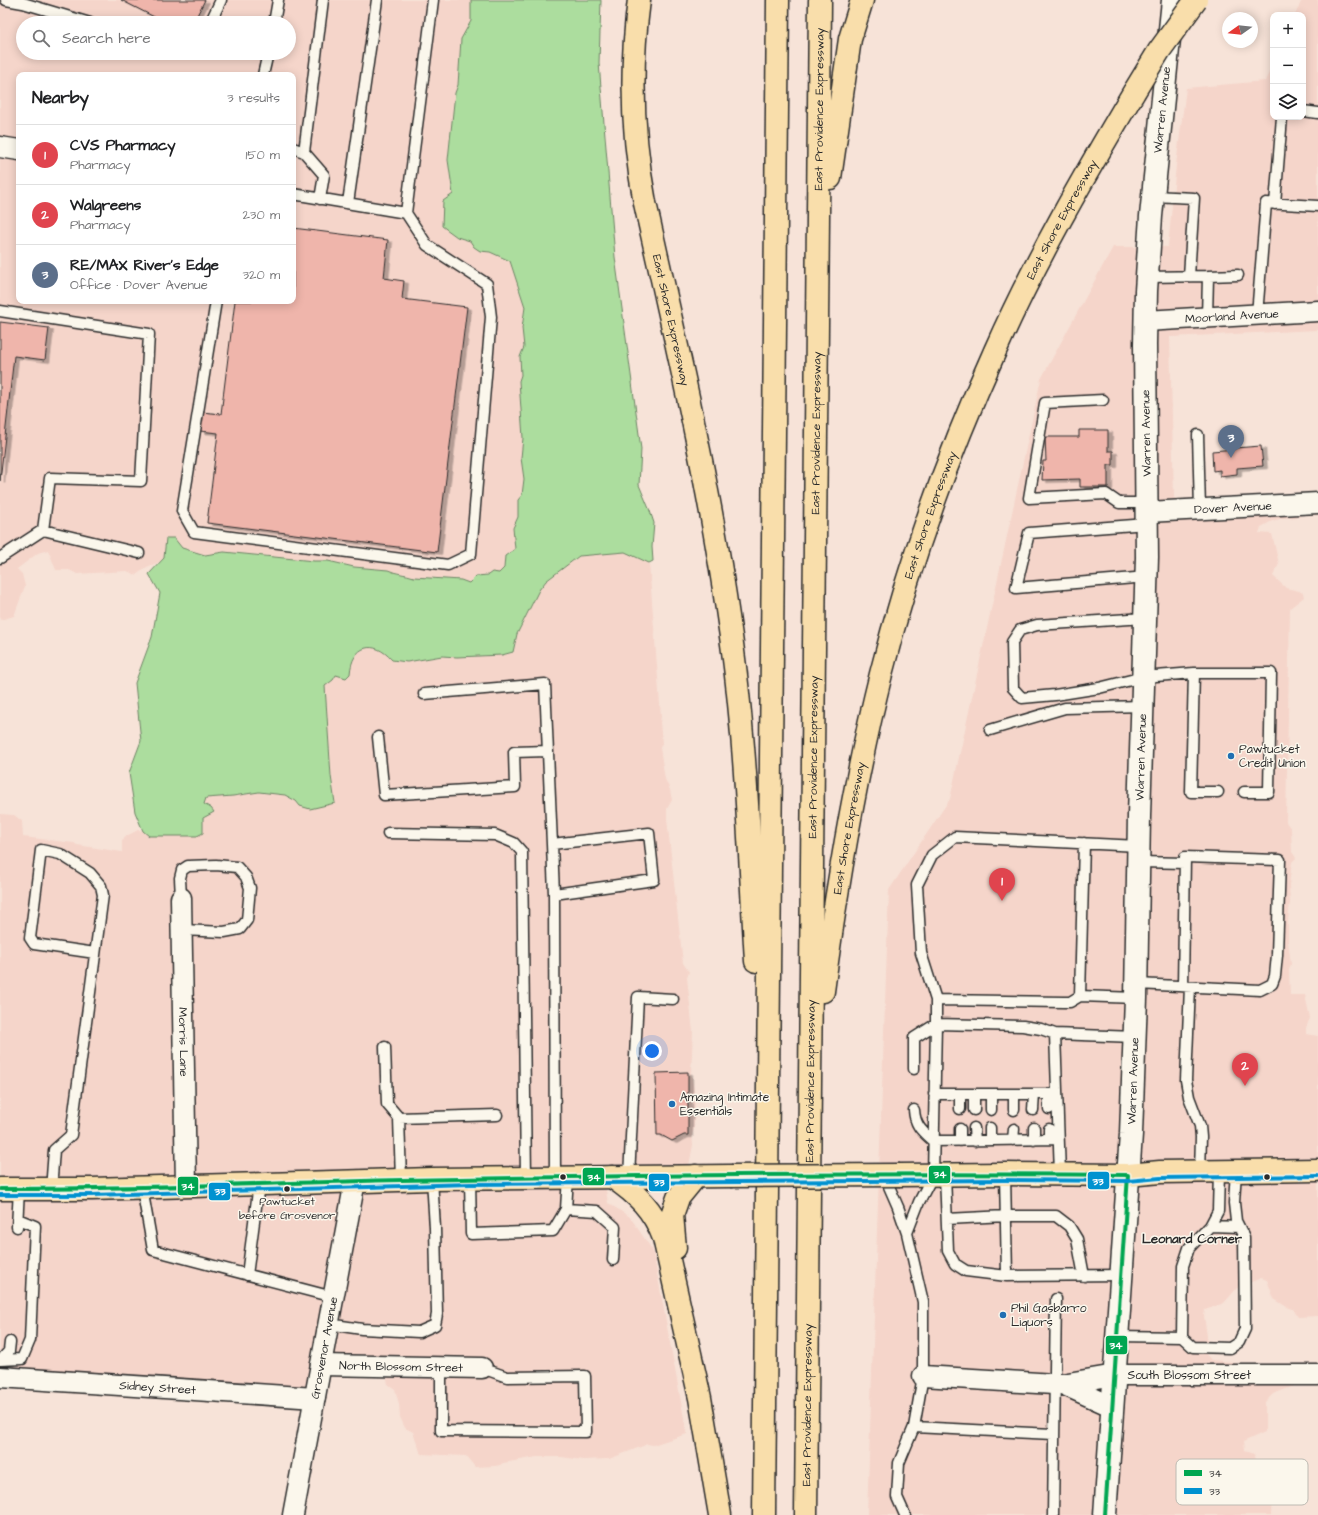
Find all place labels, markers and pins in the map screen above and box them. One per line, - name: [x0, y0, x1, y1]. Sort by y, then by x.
- pin: 3: [1218, 425, 1244, 458]
- place label: Pawtucket Credit Union: [1239, 741, 1306, 772]
- marker: Pawtucket Credit Union: [1226, 751, 1236, 761]
- pin: 1: [989, 868, 1015, 901]
- pin: 2: [1232, 1053, 1258, 1086]
- place label: Amazing Intimate Essentials: [680, 1089, 770, 1120]
- marker: Amazing Intimate Essentials: [667, 1099, 677, 1109]
- unlabelled marker: [558, 1172, 568, 1182]
- unlabelled marker: [1262, 1172, 1272, 1182]
- marker: Pawtucket before Grosvenor: [282, 1184, 292, 1194]
- place label: Pawtucket before Grosvenor: [239, 1194, 335, 1223]
- place label: Phil Gasbarro Liquors: [1011, 1300, 1087, 1331]
- marker: Phil Gasbarro Liquors: [998, 1310, 1008, 1320]

